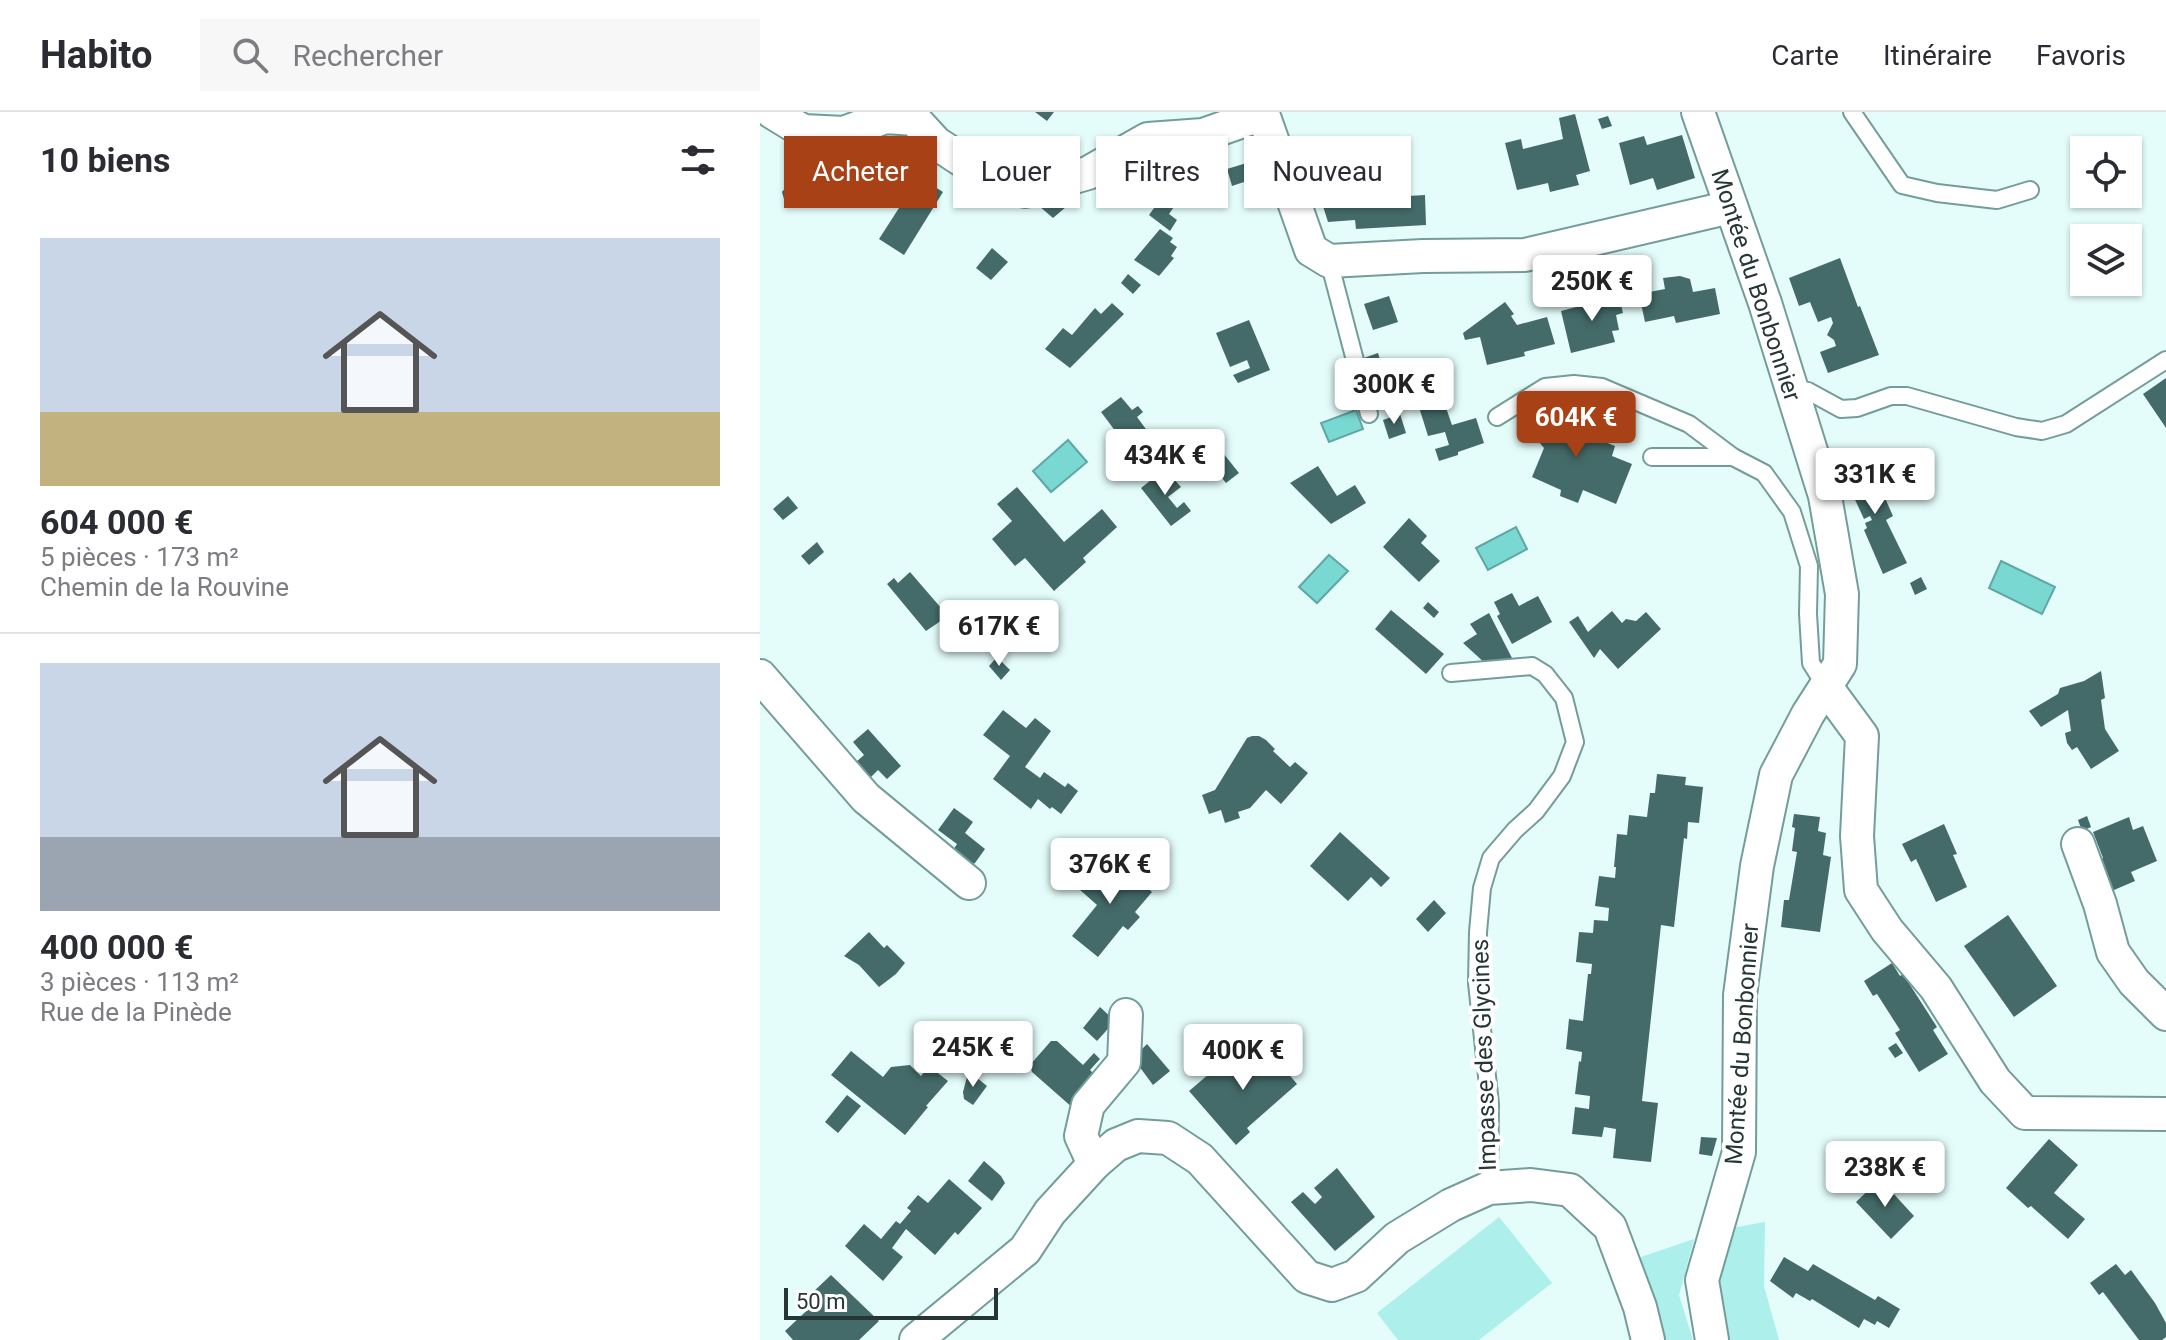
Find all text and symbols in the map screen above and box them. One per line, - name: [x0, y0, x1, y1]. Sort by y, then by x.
- search box: [200, 19, 760, 91]
- text: Habito: [40, 33, 152, 77]
- icon: search: [228, 33, 272, 77]
- text: Rechercher: [292, 38, 443, 73]
- text: Carte: [1771, 39, 1839, 72]
- text: Itinéraire: [1883, 39, 1992, 72]
- text: Favoris: [2036, 39, 2126, 72]
- chip: Acheter: [784, 136, 937, 208]
- chip: Louer: [953, 136, 1080, 208]
- chip: Filtres: [1096, 136, 1228, 208]
- chip: Nouveau: [1244, 136, 1411, 208]
- map controls: [2070, 136, 2142, 296]
- button: locate: [2070, 136, 2142, 208]
- icon: filters: [676, 138, 720, 182]
- text: 10 biens: [40, 140, 170, 180]
- street label: Montée du Bonbonnier: [1705, 166, 1807, 404]
- button: layers: [2070, 224, 2142, 296]
- pin: 250K €: [1527, 255, 1657, 323]
- text: 250K €: [1551, 266, 1633, 296]
- icon: home: [308, 290, 452, 434]
- pin: 300K €: [1329, 358, 1459, 426]
- text: 300K €: [1353, 369, 1435, 399]
- pin: 604K €: [1511, 391, 1641, 459]
- text: 604K €: [1535, 402, 1617, 432]
- pin: 434K €: [1100, 429, 1230, 497]
- text: 434K €: [1124, 440, 1206, 470]
- pin: 331K €: [1810, 448, 1940, 516]
- text: 331K €: [1834, 459, 1916, 489]
- text: 604 000 €: [40, 502, 193, 542]
- text: 5 pièces · 173 m²: [40, 542, 239, 572]
- text: Chemin de la Rouvine: [40, 572, 289, 602]
- pin: 617K €: [934, 600, 1064, 668]
- text: 617K €: [958, 611, 1040, 641]
- icon: home: [308, 715, 452, 859]
- pin: 376K €: [1045, 838, 1175, 906]
- text: 376K €: [1069, 849, 1151, 879]
- street label: Montée du Bonbonnier: [1720, 922, 1764, 1166]
- text: 400 000 €: [40, 927, 193, 967]
- street label: Impasse des Glycines: [1466, 938, 1502, 1172]
- text: 3 pièces · 113 m²: [40, 967, 239, 997]
- text: Rue de la Pinède: [40, 997, 232, 1027]
- pin: 245K €: [908, 1021, 1038, 1089]
- pin: 400K €: [1178, 1024, 1308, 1092]
- text: 245K €: [932, 1032, 1014, 1062]
- text: 400K €: [1202, 1035, 1284, 1065]
- pin: 238K €: [1820, 1141, 1950, 1209]
- text: 238K €: [1844, 1152, 1926, 1182]
- scale bar: [784, 1284, 998, 1320]
- text: 50 m: [796, 1289, 845, 1314]

